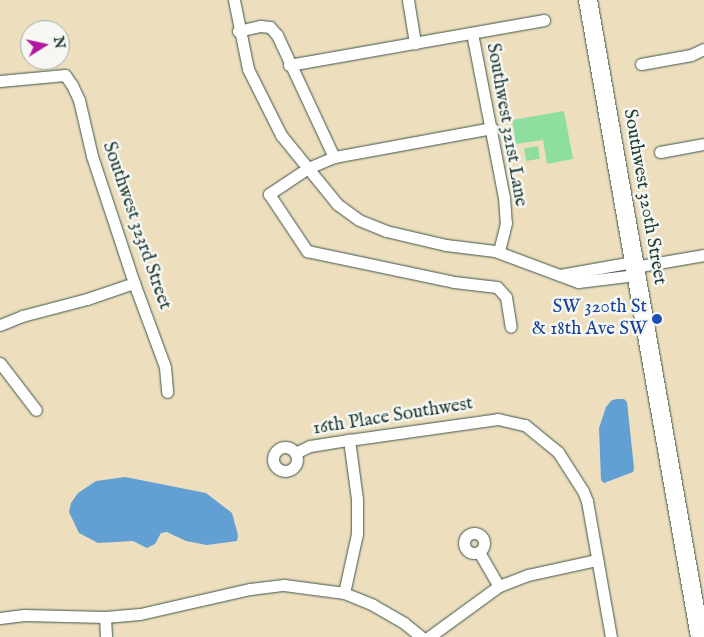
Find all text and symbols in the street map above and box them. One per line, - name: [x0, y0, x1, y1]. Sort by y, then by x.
- north arrow: [20, 20, 70, 70]
- text: N: [49, 35, 69, 50]
- street label: Southwest 321st Lane: [480, 41, 532, 209]
- street label: Southwest 320th Street: [617, 107, 671, 287]
- street label: Southwest 323rd Street: [97, 139, 175, 313]
- place label: SW 320th St & 18th Ave SW: [532, 297, 647, 341]
- marker: SW 320th St & 18th Ave SW: [651, 313, 663, 325]
- street label: 16th Place Southwest: [311, 393, 475, 441]

